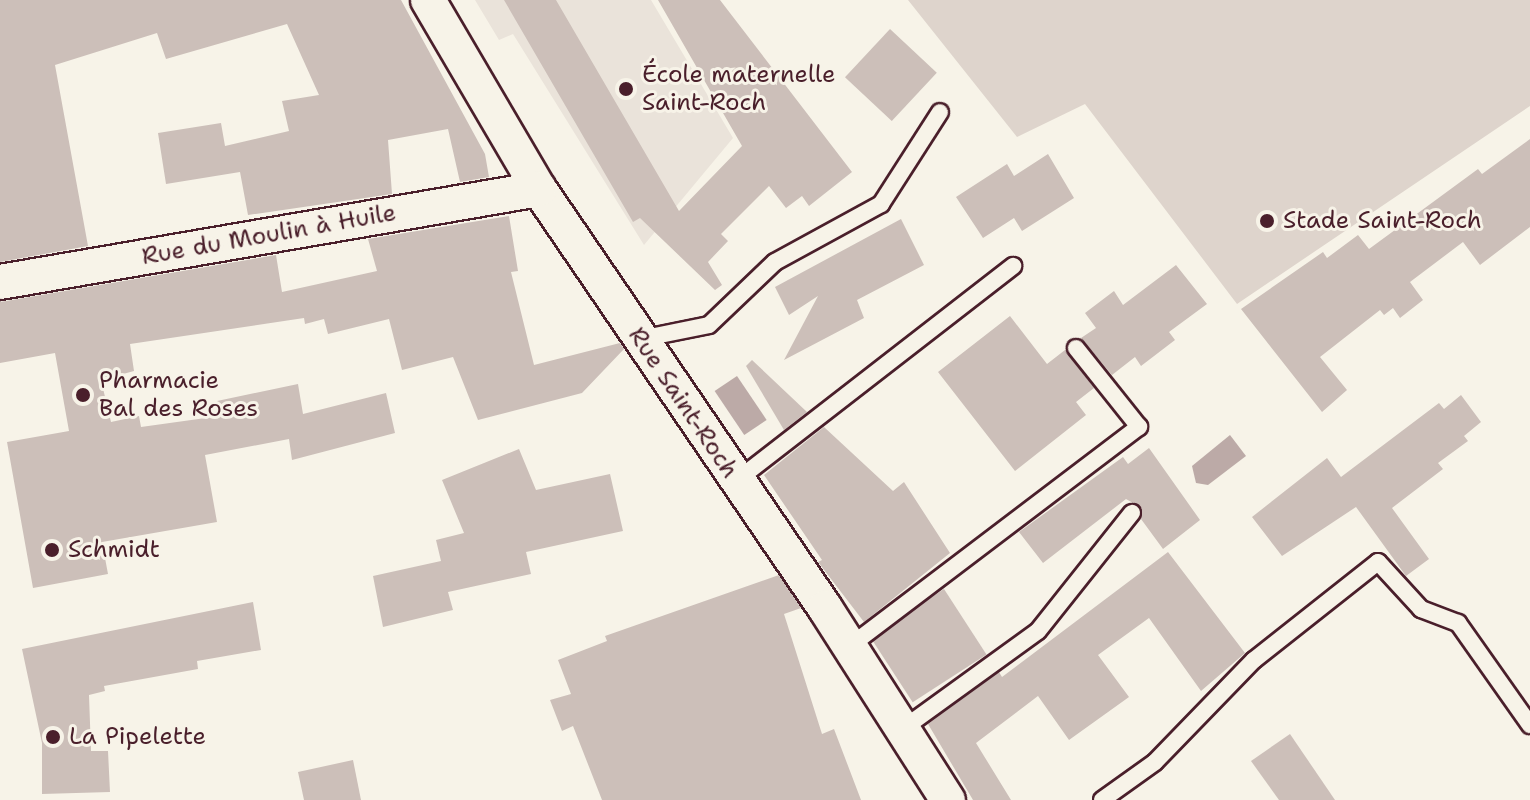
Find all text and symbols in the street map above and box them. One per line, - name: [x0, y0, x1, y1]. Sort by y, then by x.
- place label: École maternelle Saint-Roch: [642, 61, 836, 117]
- marker: École maternelle Saint-Roch: [617, 80, 635, 98]
- street label: Rue du Moulin à Huile: [140, 198, 398, 272]
- place label: Stade Saint-Roch: [1283, 207, 1482, 235]
- marker: Stade Saint-Roch: [1258, 212, 1276, 230]
- street label: Rue Saint-Roch: [622, 322, 744, 484]
- place label: Pharmacie Bal des Roses: [99, 367, 258, 423]
- marker: Pharmacie Bal des Roses: [74, 386, 92, 404]
- place label: Schmidt: [68, 536, 160, 564]
- marker: Schmidt: [43, 541, 61, 559]
- place label: La Pipelette: [69, 723, 206, 751]
- marker: La Pipelette: [44, 728, 62, 746]

